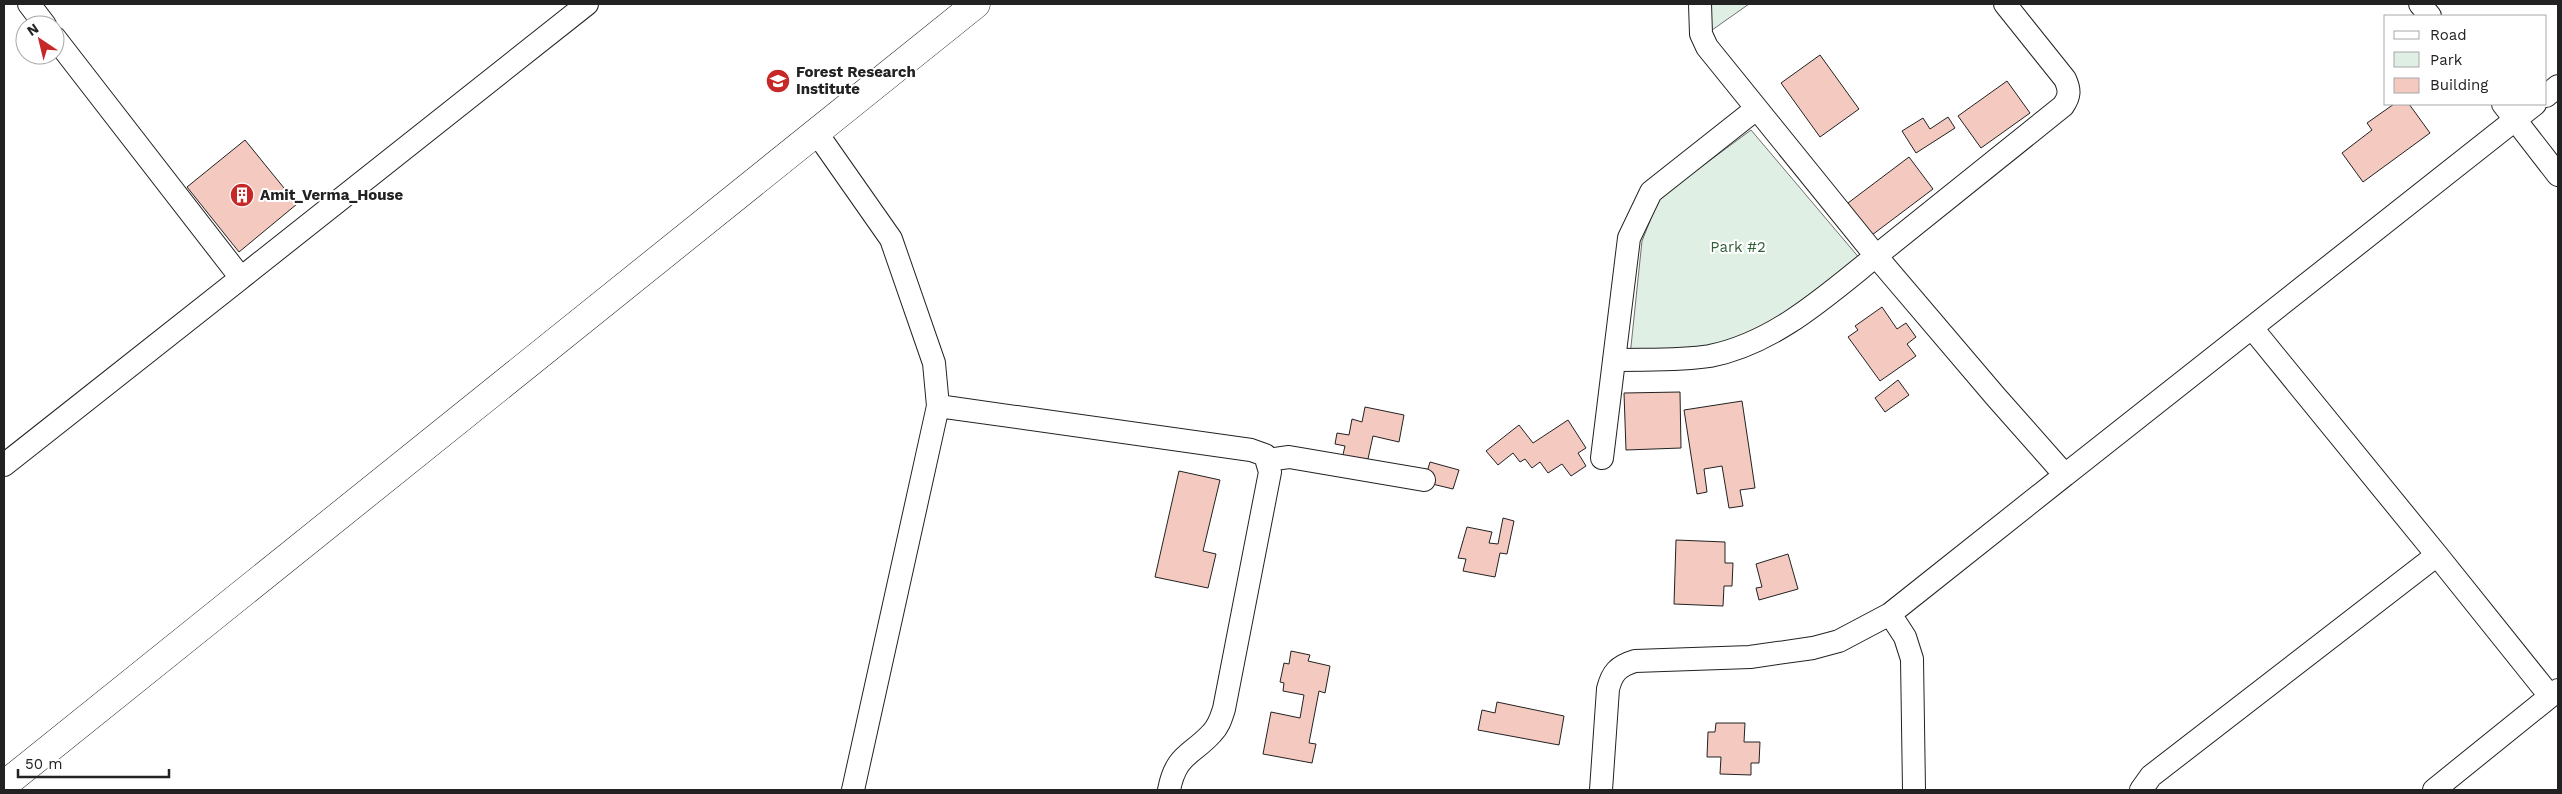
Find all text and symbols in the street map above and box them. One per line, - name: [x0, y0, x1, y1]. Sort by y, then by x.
- north arrow: [15, 15, 65, 65]
- legend: [2384, 15, 2547, 105]
- text: N: [24, 20, 41, 39]
- text: Road: [2430, 26, 2467, 44]
- text: Park: [2430, 51, 2463, 69]
- place label: Forest Research Institute: [796, 63, 916, 98]
- school or university icon: Forest Research Institute: [765, 68, 791, 94]
- text: Building: [2430, 76, 2488, 94]
- building icon: Amit_Verma_House: [229, 182, 255, 208]
- place label: Amit_Verma_House: [260, 186, 404, 204]
- park label: Park #2: [1710, 238, 1766, 256]
- scale bar: [18, 746, 169, 778]
- text: 50 m: [25, 755, 62, 773]

